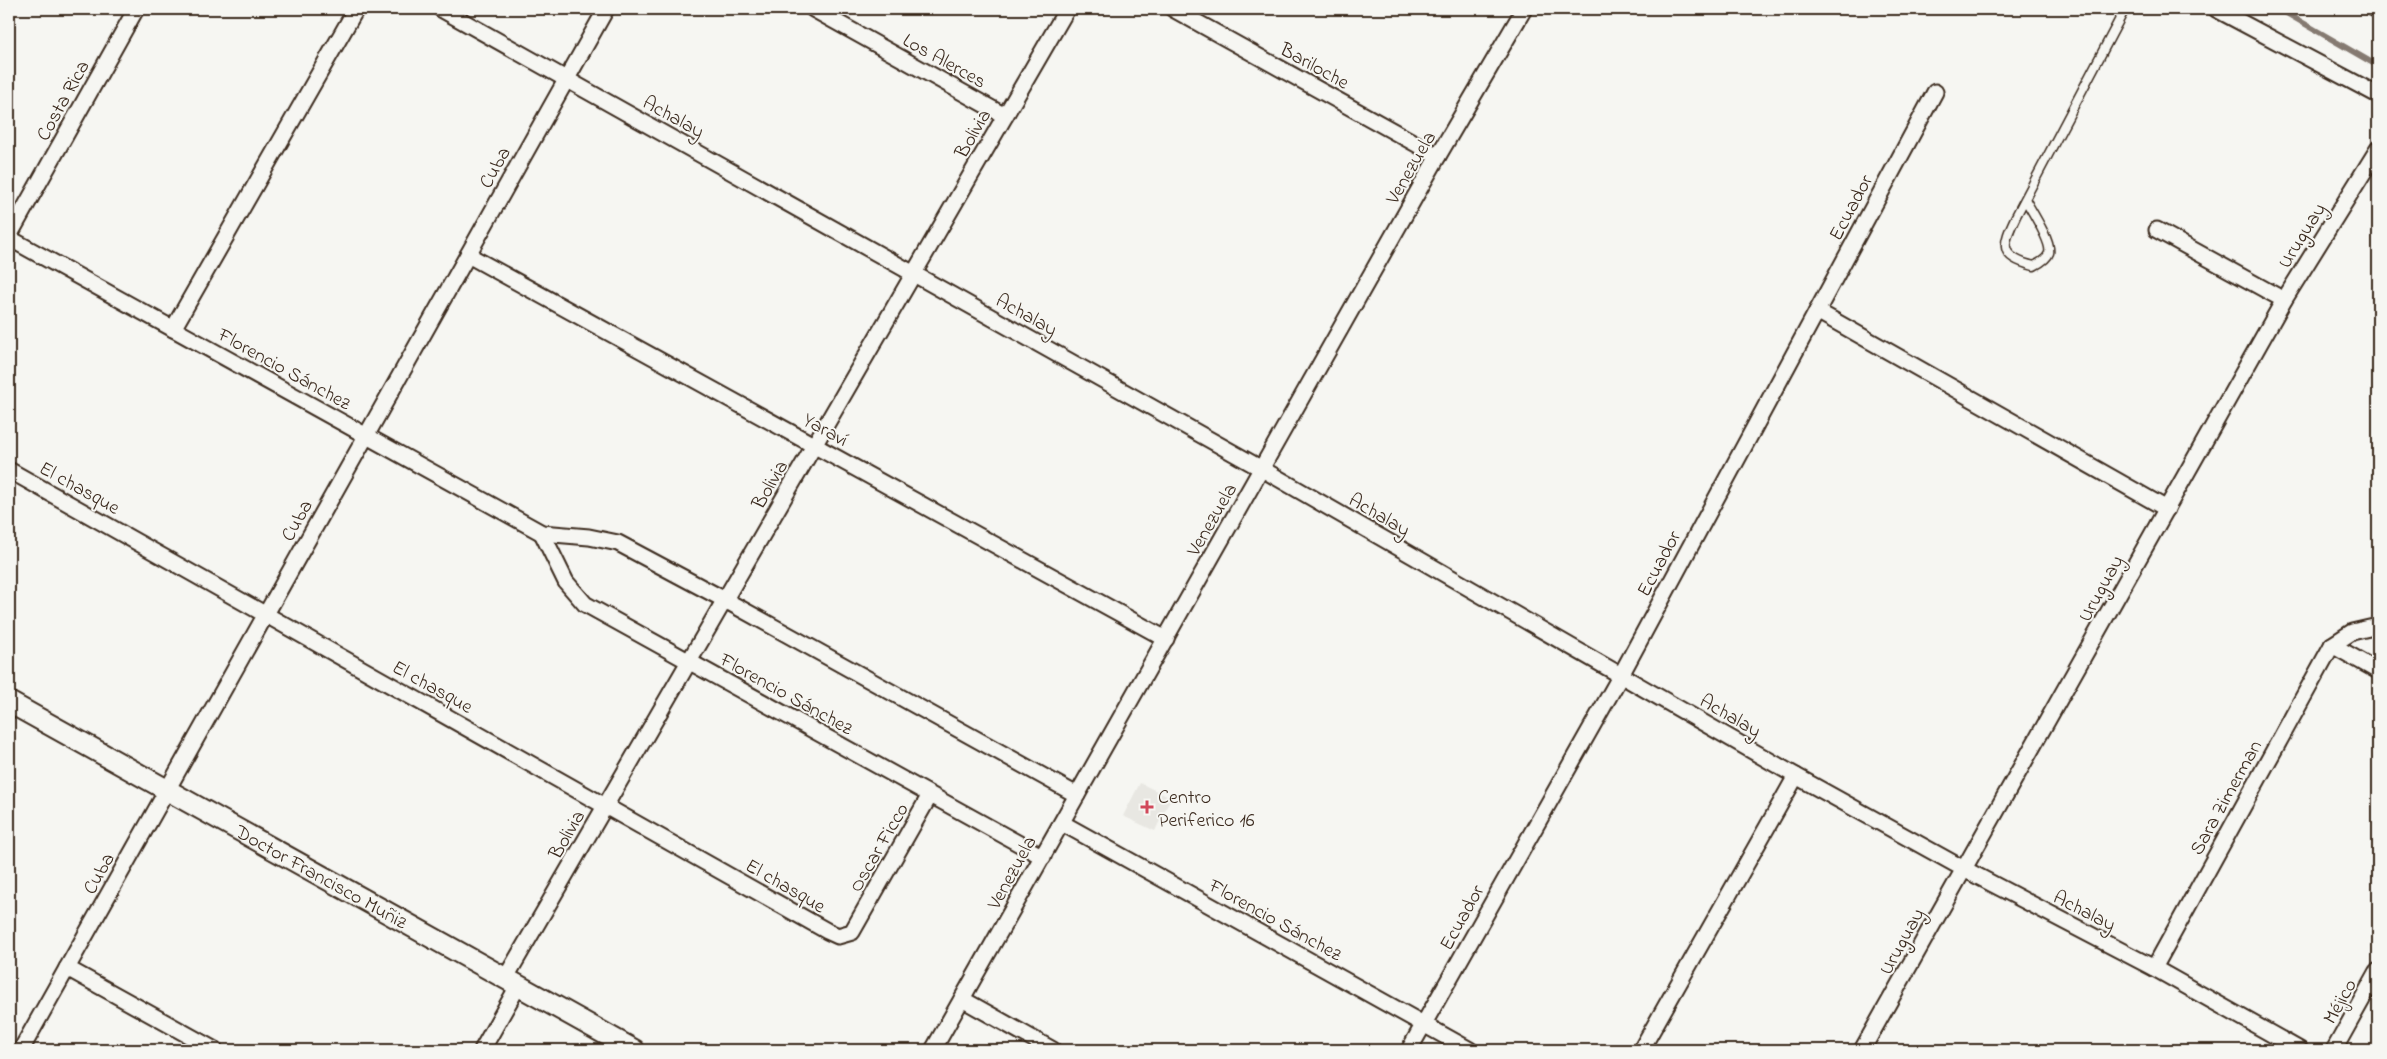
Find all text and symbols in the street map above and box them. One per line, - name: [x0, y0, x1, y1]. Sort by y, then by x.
- street label: Los Alerces: [897, 27, 991, 97]
- street label: Bariloche: [1273, 36, 1354, 98]
- street label: Costa Rica: [30, 56, 98, 147]
- street label: Achalay: [637, 89, 709, 147]
- street label: Bolivia: [948, 104, 1000, 165]
- street label: Venezuela: [1379, 126, 1445, 211]
- street label: Cuba: [473, 142, 519, 194]
- street label: Ecuador: [1823, 169, 1882, 246]
- street label: Uruguay: [2272, 198, 2335, 275]
- street label: Achalay: [990, 287, 1062, 345]
- street label: Florencio Sánchez: [211, 321, 356, 419]
- street label: Yaraví: [797, 407, 853, 456]
- street label: El chasque: [33, 455, 125, 523]
- street label: Bolivia: [745, 455, 797, 516]
- street label: Venezuela: [1180, 478, 1246, 563]
- street label: Achalay: [1343, 487, 1415, 545]
- street label: Cuba: [275, 495, 321, 547]
- street label: Ecuador: [1631, 525, 1690, 602]
- street label: Uruguay: [2072, 550, 2133, 628]
- street label: Florencio Sánchez: [713, 646, 858, 744]
- street label: El chasque: [386, 654, 478, 722]
- street label: Achalay: [1694, 688, 1766, 746]
- street label: Sara Zimerman: [2184, 735, 2271, 861]
- place label: Centro Periferico 16: [1158, 784, 1255, 836]
- street label: Oscar Ficco: [843, 798, 917, 898]
- marker: Centro Periferico 16: [1140, 800, 1154, 814]
- street label: Bolivia: [542, 805, 594, 866]
- street label: Doctor Francisco Muñiz: [228, 818, 412, 938]
- street label: Venezuela: [981, 831, 1045, 916]
- street label: Cuba: [77, 848, 123, 900]
- street label: El chasque: [739, 852, 830, 922]
- street label: Florencio Sánchez: [1202, 872, 1347, 970]
- street label: Ecuador: [1433, 879, 1493, 956]
- street label: Achalay: [2048, 884, 2120, 940]
- street label: Uruguay: [1873, 903, 1934, 981]
- street label: Méjico: [2317, 974, 2366, 1030]

